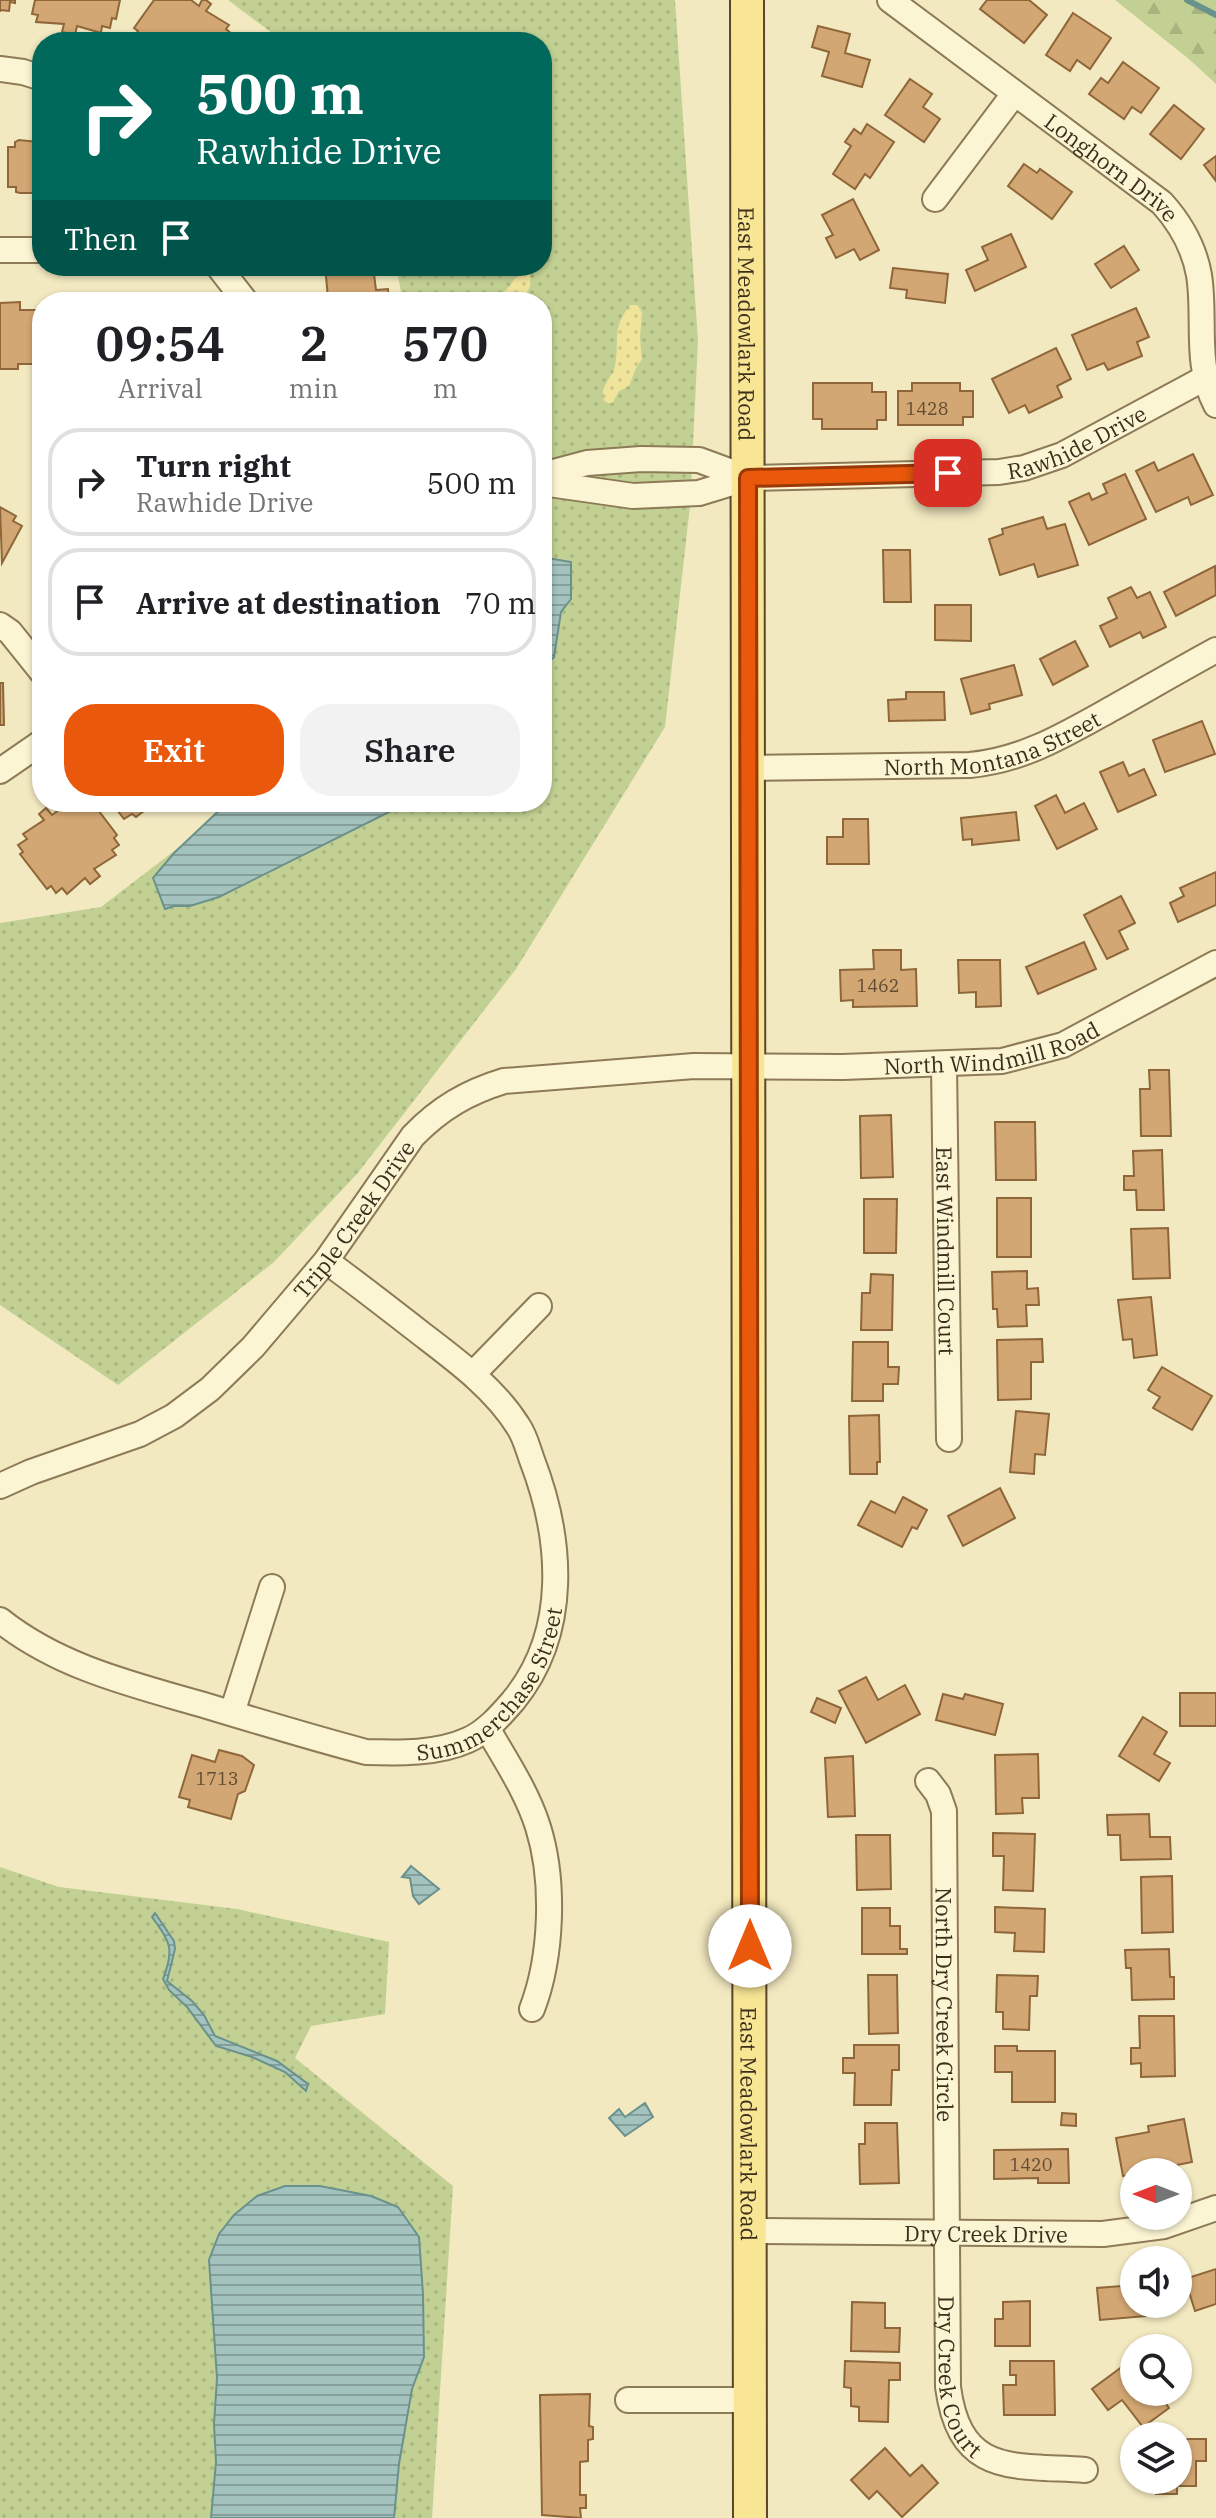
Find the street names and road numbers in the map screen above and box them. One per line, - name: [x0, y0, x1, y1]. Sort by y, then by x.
- street label: Longhorn Drive: [1039, 106, 1186, 227]
- street label: East Meadowlark Road: [733, 207, 762, 441]
- street label: Rawhide Drive: [1005, 398, 1151, 485]
- street label: North Montana Street: [884, 704, 1105, 781]
- street label: North Windmill Road: [883, 1014, 1104, 1080]
- street label: Triple Creek Drive: [286, 1134, 420, 1304]
- street label: East Windmill Court: [931, 1146, 962, 1356]
- street label: Summerchase Street: [415, 1605, 568, 1766]
- street label: North Dry Creek Circle: [930, 1887, 961, 2122]
- street label: East Meadowlark Road: [735, 2007, 764, 2241]
- street label: Dry Creek Drive: [904, 2218, 1068, 2248]
- street label: Dry Creek Court: [933, 2295, 988, 2464]

